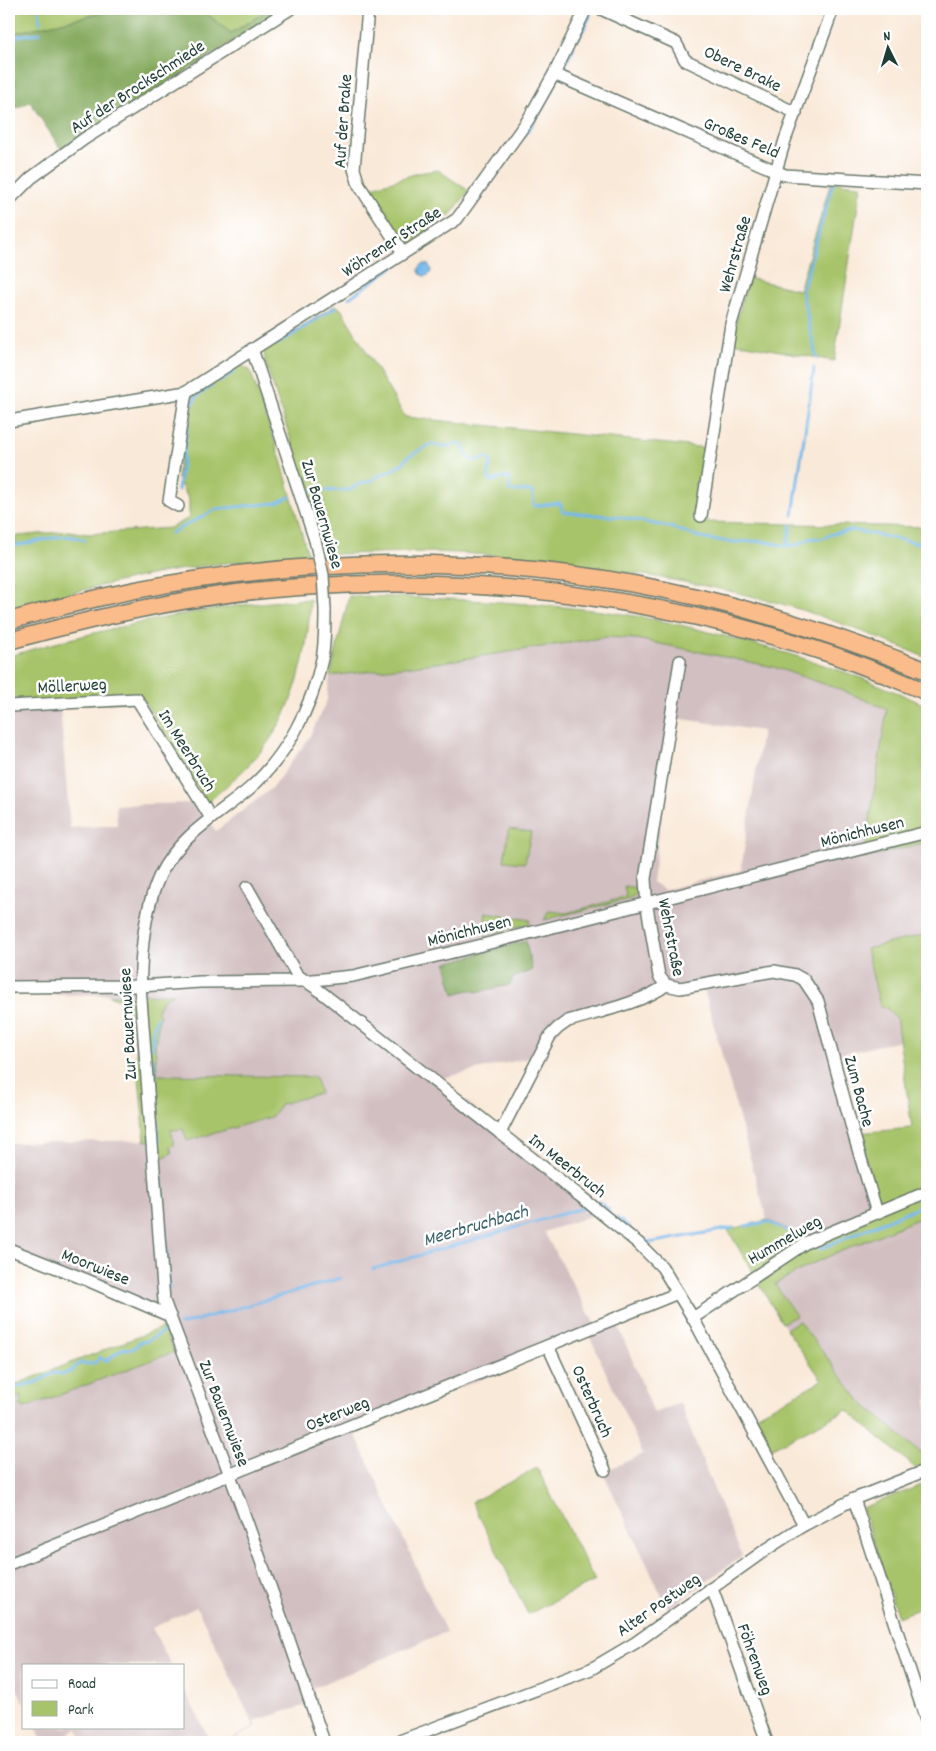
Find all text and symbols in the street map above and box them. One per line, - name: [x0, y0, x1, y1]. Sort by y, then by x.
- north arrow: [864, 22, 914, 72]
- text: N: [883, 27, 891, 47]
- street label: Auf der Brockschmiede: [66, 35, 211, 141]
- street label: Obere Brake: [699, 41, 785, 100]
- street label: Auf der Brake: [329, 73, 360, 169]
- street label: Großes Feld: [699, 112, 783, 167]
- street label: Wöhrener Straße: [338, 201, 447, 285]
- street label: Wehrstraße: [714, 213, 759, 296]
- street label: Zur Bauernwiese: [293, 457, 348, 572]
- street label: Möllerweg: [37, 673, 107, 702]
- street label: Im Meerbruch: [151, 705, 221, 797]
- street label: Mönichhusen: [818, 811, 907, 856]
- street label: Wehrstraße: [650, 896, 689, 979]
- street label: Mönichhusen: [425, 910, 514, 955]
- street label: Zur Bauernwiese: [114, 967, 145, 1081]
- street label: Zum Bache: [836, 1053, 879, 1130]
- street label: Im Meerbruch: [522, 1129, 611, 1205]
- water label: Meerbruchbach: [420, 1199, 533, 1255]
- street label: Hummelweg: [744, 1210, 827, 1272]
- street label: Moorwiese: [57, 1243, 133, 1293]
- street label: Zur Bauernwiese: [191, 1357, 255, 1471]
- street label: Osterbruch: [564, 1362, 618, 1442]
- street label: Osterweg: [302, 1391, 374, 1439]
- street label: Alter Postweg: [612, 1568, 707, 1644]
- street label: Föhrenweg: [729, 1621, 778, 1699]
- legend: [22, 1664, 185, 1728]
- text: Road: [68, 1674, 96, 1696]
- text: Park: [68, 1700, 94, 1722]

